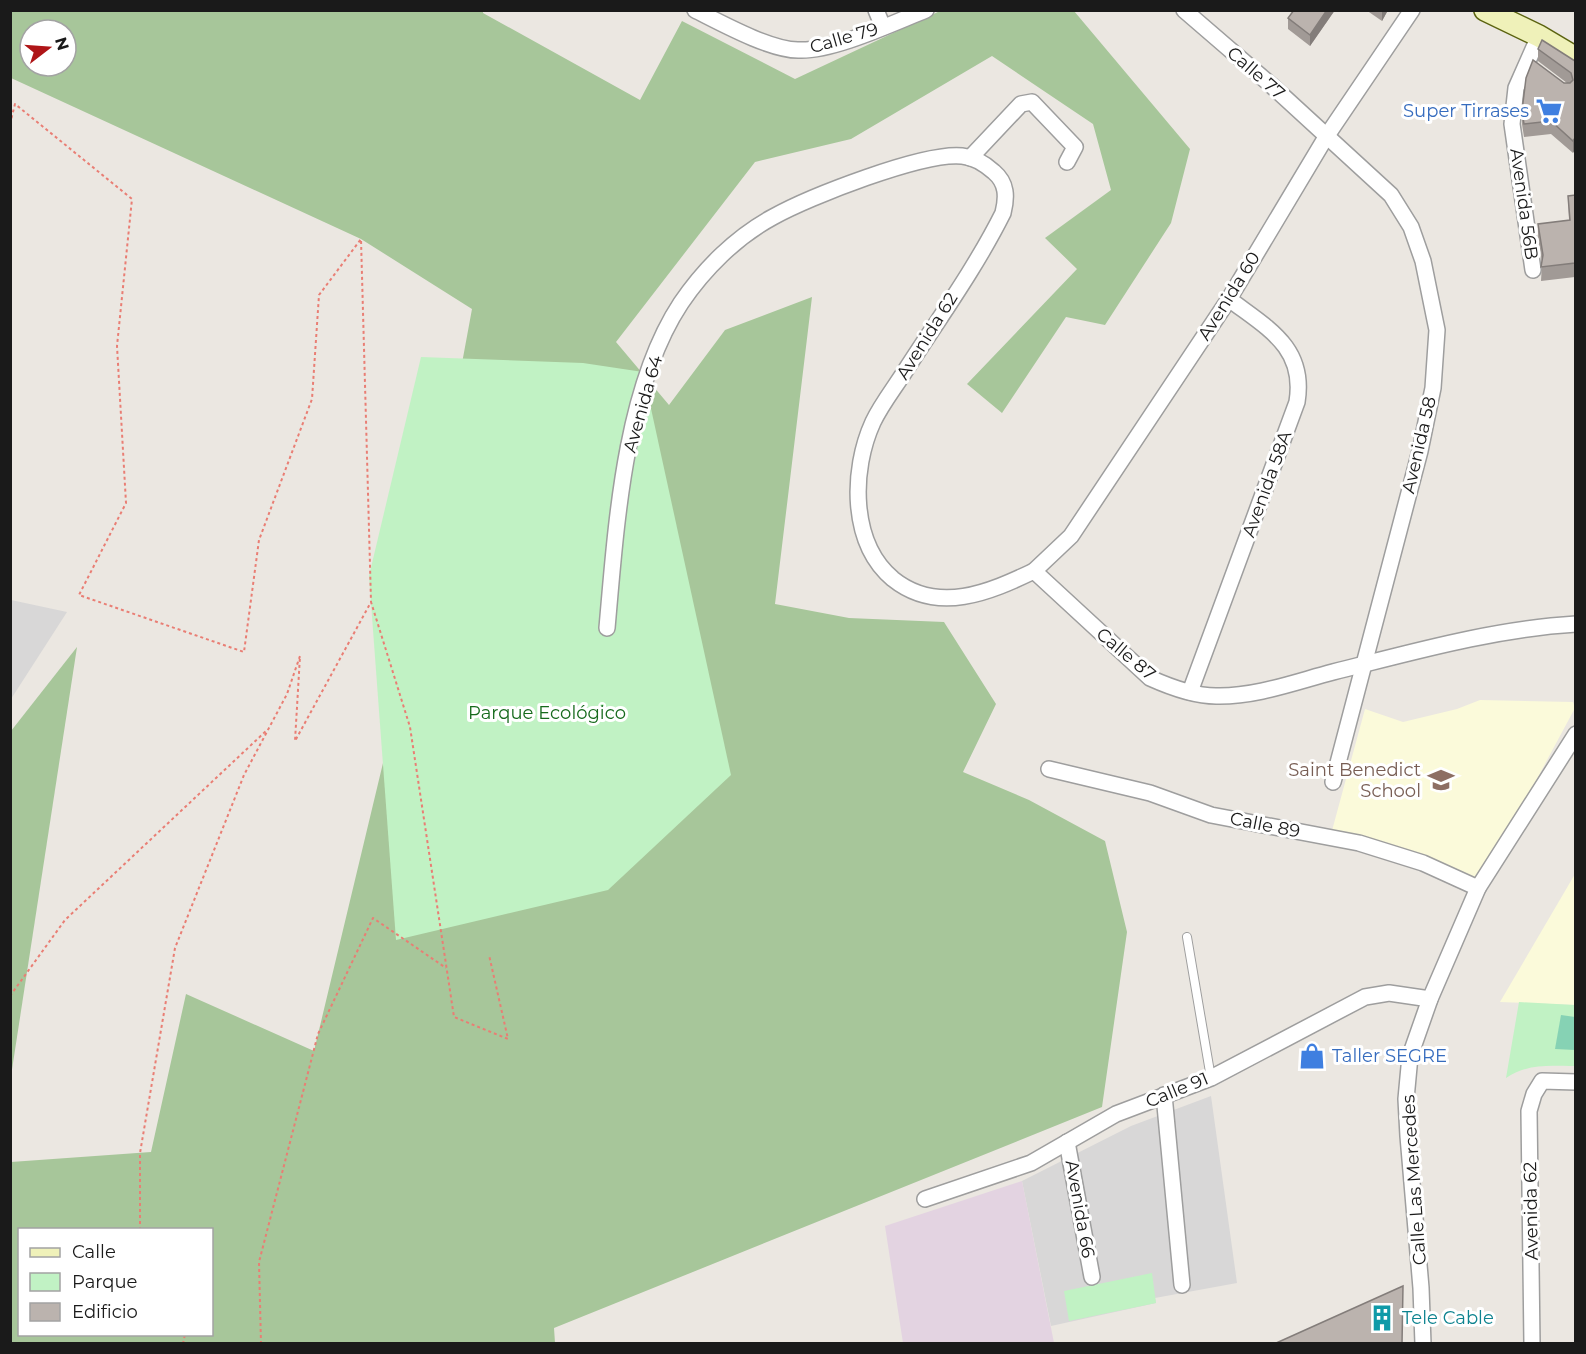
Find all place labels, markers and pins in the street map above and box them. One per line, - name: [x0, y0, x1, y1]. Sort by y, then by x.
- supermarket icon: Super Tirrases: [1534, 96, 1564, 126]
- place label: Super Tirrases: [1403, 100, 1529, 122]
- place label: Saint Benedict School: [1288, 759, 1421, 802]
- school or university icon: Saint Benedict School: [1426, 765, 1456, 795]
- shop icon: Taller SEGRE: [1297, 1041, 1327, 1071]
- place label: Taller SEGRE: [1332, 1045, 1447, 1067]
- building icon: Tele Cable: [1367, 1303, 1397, 1333]
- place label: Tele Cable: [1402, 1307, 1494, 1329]

